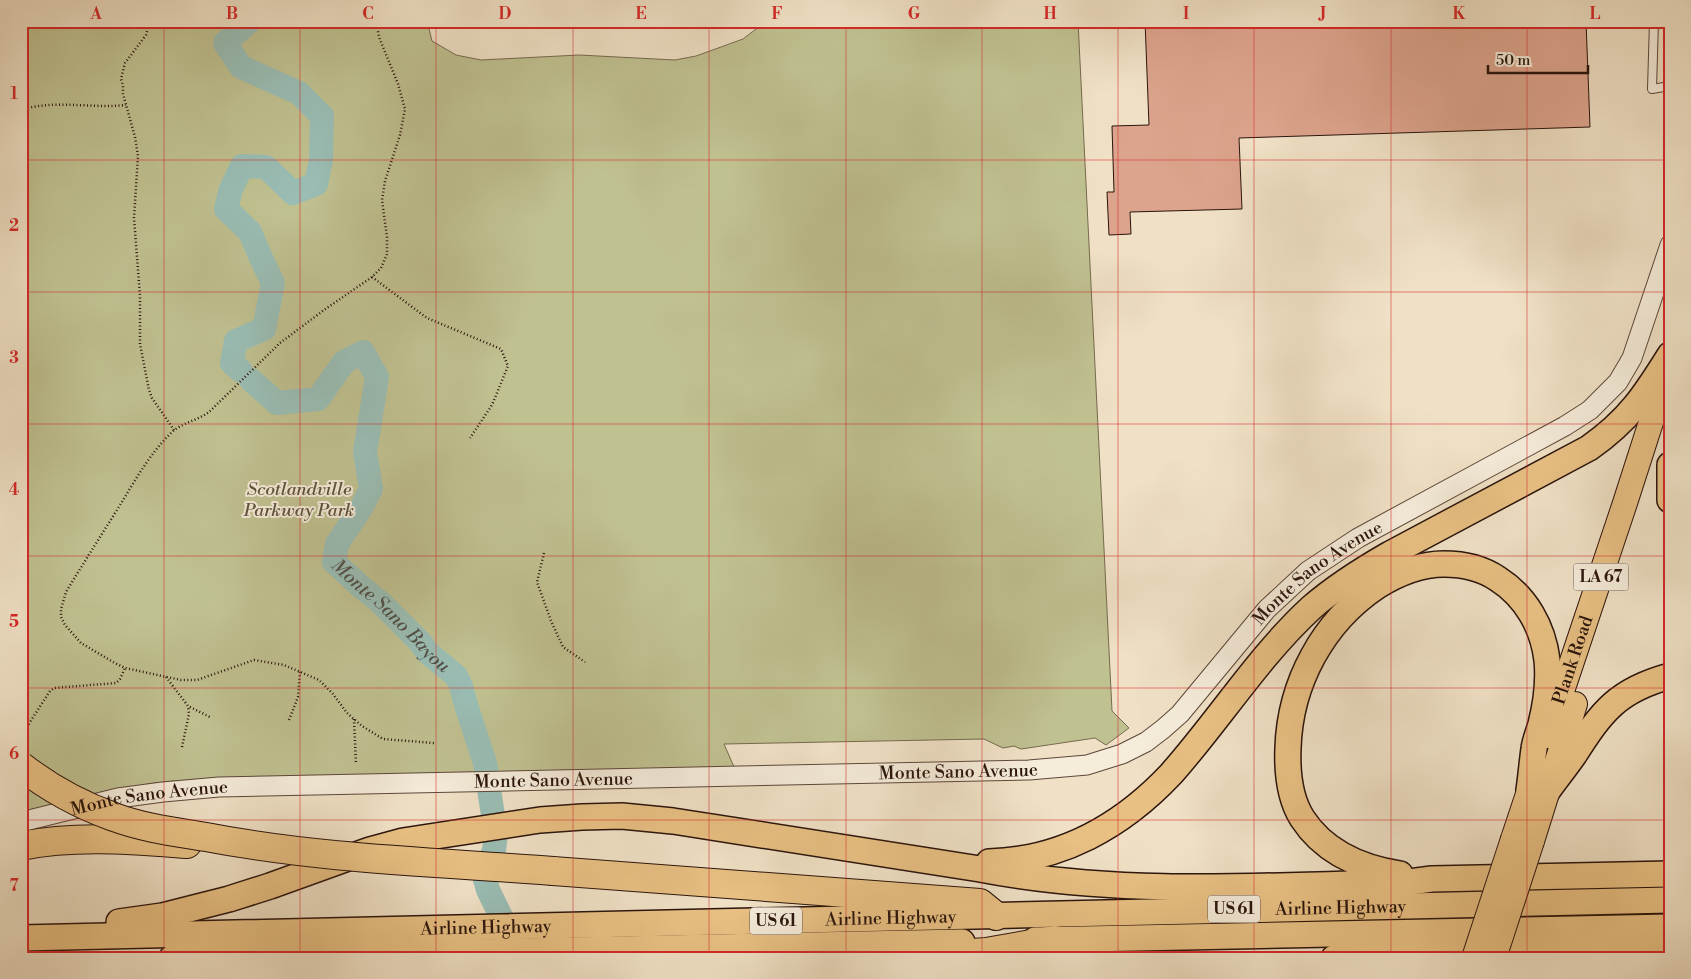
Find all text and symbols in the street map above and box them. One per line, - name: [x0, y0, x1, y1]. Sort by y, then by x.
- text: A: [89, 4, 102, 24]
- text: B: [226, 4, 238, 24]
- text: C: [362, 4, 374, 24]
- text: D: [499, 4, 512, 24]
- text: E: [635, 4, 647, 24]
- text: F: [771, 4, 783, 24]
- text: G: [908, 4, 921, 24]
- text: H: [1043, 4, 1057, 24]
- text: I: [1183, 4, 1189, 24]
- text: J: [1318, 4, 1326, 24]
- text: K: [1453, 4, 1467, 24]
- text: L: [1590, 4, 1601, 24]
- scale bar: [1488, 42, 1588, 74]
- text: 50 m: [1496, 51, 1530, 70]
- text: 1: [10, 84, 18, 104]
- text: 2: [9, 216, 19, 236]
- text: 3: [9, 348, 19, 368]
- park label: Scotlandville Parkway Park: [243, 478, 354, 522]
- text: 4: [9, 480, 20, 500]
- street label: Monte Sano Avenue: [1247, 516, 1386, 630]
- water label: Monte Sano Bayou: [326, 553, 455, 678]
- road number: LA 67: [1574, 564, 1628, 590]
- text: 5: [9, 612, 19, 632]
- street label: Plank Road: [1547, 612, 1598, 708]
- text: 6: [9, 744, 19, 764]
- street label: Monte Sano Avenue: [878, 758, 1039, 785]
- street label: Monte Sano Avenue: [474, 767, 633, 793]
- street label: Monte Sano Avenue: [68, 775, 228, 821]
- text: 7: [9, 876, 19, 896]
- street label: Airline Highway: [1274, 895, 1407, 921]
- road number: US 61: [1208, 896, 1260, 922]
- street label: Airline Highway: [824, 905, 957, 931]
- road number: US 61: [750, 908, 802, 934]
- street label: Airline Highway: [419, 914, 552, 940]

